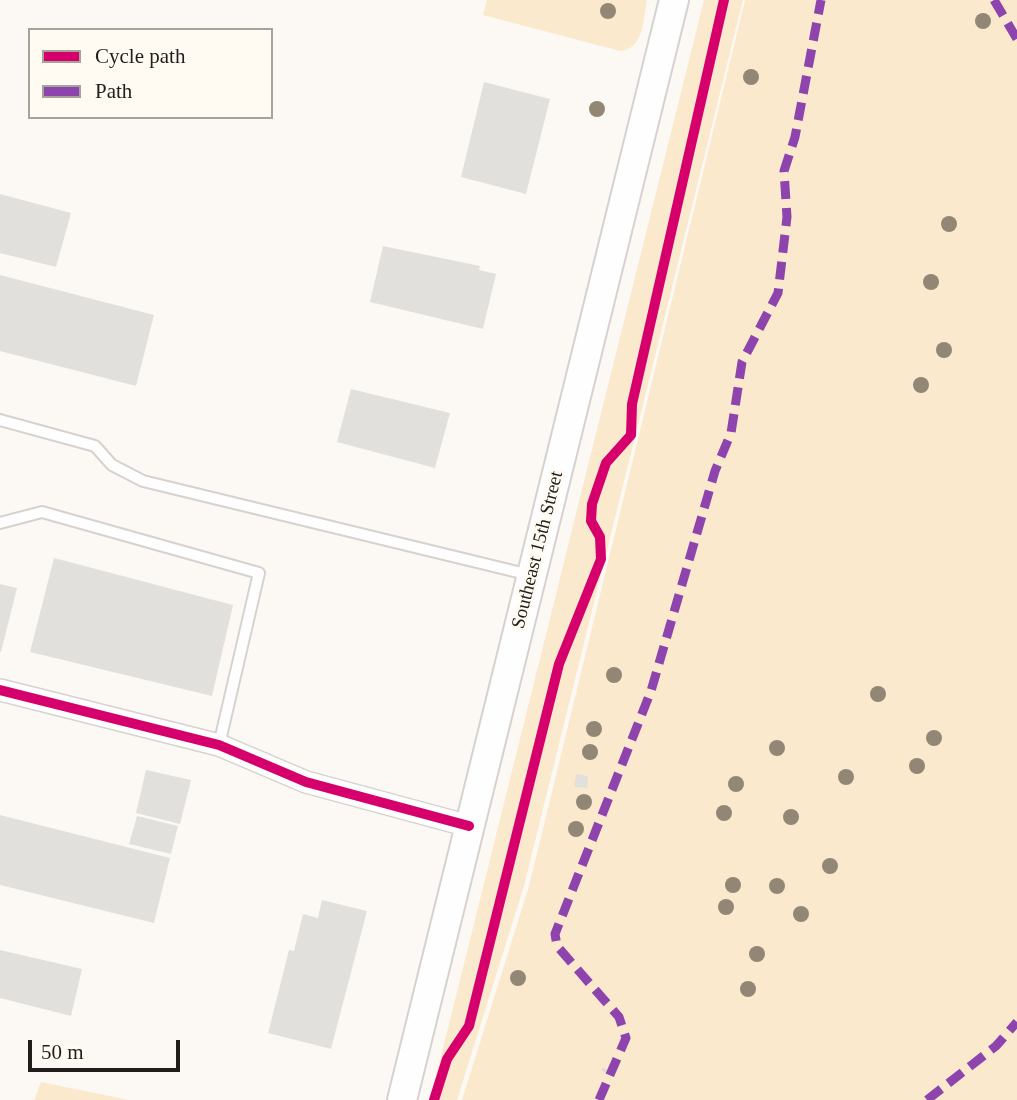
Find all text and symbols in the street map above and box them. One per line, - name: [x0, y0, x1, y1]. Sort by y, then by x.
- legend: [28, 28, 273, 119]
- text: Cycle path: [95, 44, 185, 68]
- text: Path: [95, 79, 132, 103]
- street label: Southeast 15th Street: [507, 469, 569, 631]
- scale bar: [32, 1026, 184, 1070]
- text: 50 m: [41, 1040, 84, 1064]

